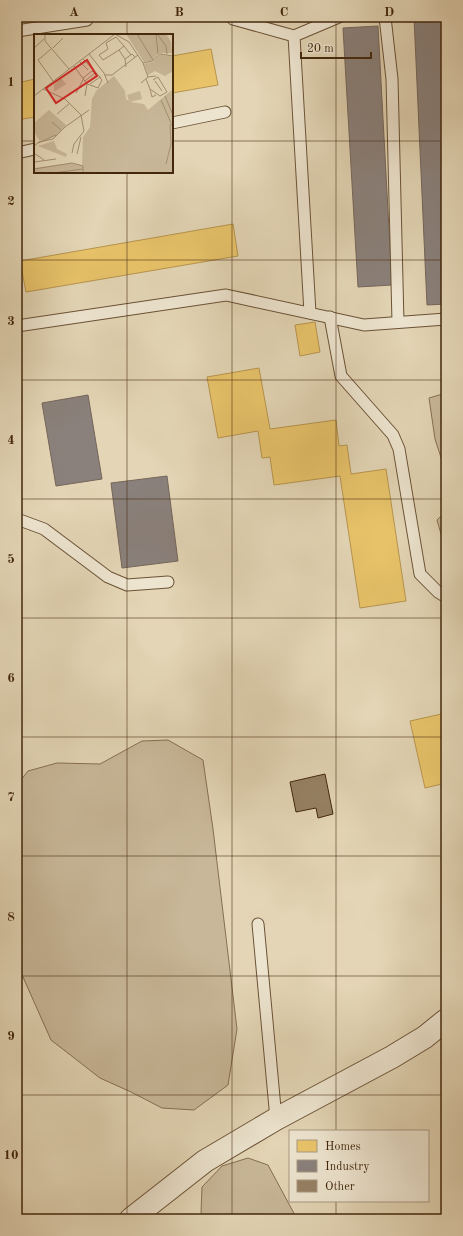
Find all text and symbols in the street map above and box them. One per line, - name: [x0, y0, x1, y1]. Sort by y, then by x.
- text: A: [69, 6, 79, 19]
- text: B: [174, 6, 184, 19]
- text: C: [280, 6, 288, 19]
- text: D: [384, 6, 394, 19]
- inset map: [34, 34, 173, 173]
- scale bar: [301, 34, 371, 60]
- text: 20 m: [307, 43, 334, 55]
- text: 1: [7, 76, 15, 89]
- text: 2: [7, 195, 15, 208]
- text: 3: [7, 315, 15, 328]
- text: 4: [7, 434, 15, 447]
- text: 5: [7, 553, 15, 566]
- text: 6: [7, 672, 15, 685]
- text: 7: [7, 791, 15, 804]
- text: 8: [7, 911, 15, 924]
- text: 9: [7, 1030, 15, 1043]
- legend: [289, 1130, 429, 1202]
- text: Homes: [325, 1141, 361, 1153]
- text: 10: [3, 1149, 19, 1162]
- text: Industry: [325, 1161, 370, 1173]
- text: Other: [325, 1181, 355, 1193]

